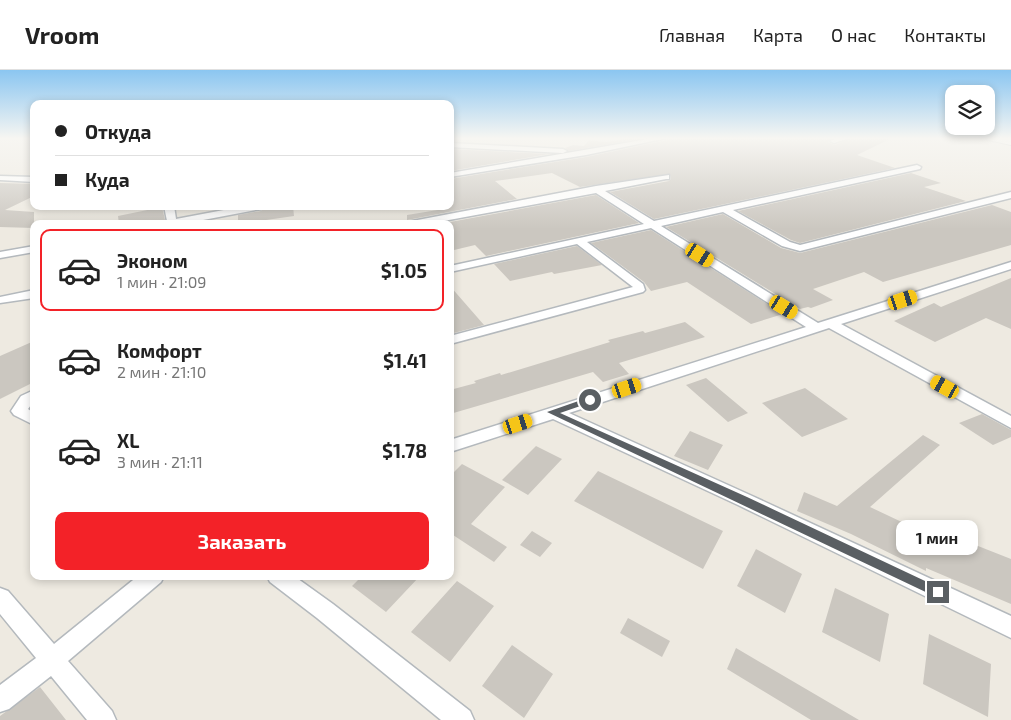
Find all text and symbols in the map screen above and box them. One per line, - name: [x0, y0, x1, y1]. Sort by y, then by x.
- text: Vroom: [25, 20, 99, 49]
- text: Главная: [659, 24, 725, 46]
- text: Карта: [753, 24, 803, 46]
- text: О нас: [831, 24, 876, 46]
- text: Контакты: [904, 24, 986, 46]
- map controls: [945, 85, 995, 135]
- button: layers: [945, 85, 995, 135]
- text: Откуда: [85, 120, 151, 143]
- text: Куда: [85, 168, 130, 191]
- car: [683, 241, 716, 269]
- icon: car: [57, 248, 102, 293]
- text: Эконом: [117, 249, 188, 272]
- text: $1.05: [381, 259, 427, 282]
- text: 1 мин · 21:09: [117, 272, 206, 291]
- car: [886, 288, 919, 312]
- car: [767, 293, 800, 321]
- icon: car: [57, 338, 102, 383]
- text: Комфорт: [117, 339, 202, 362]
- text: $1.41: [383, 349, 427, 372]
- text: 2 мин · 21:10: [117, 362, 206, 381]
- car: [928, 373, 961, 401]
- car: [610, 376, 643, 400]
- route start: [579, 389, 601, 411]
- car: [501, 412, 534, 436]
- icon: car: [57, 428, 102, 473]
- text: XL: [117, 429, 139, 452]
- text: $1.78: [382, 439, 427, 462]
- text: 3 мин · 21:11: [117, 452, 203, 471]
- button: Заказать: [55, 512, 429, 570]
- callout: 1 мин: [897, 520, 979, 554]
- text: 1 мин: [916, 528, 958, 547]
- route end: [927, 581, 949, 603]

